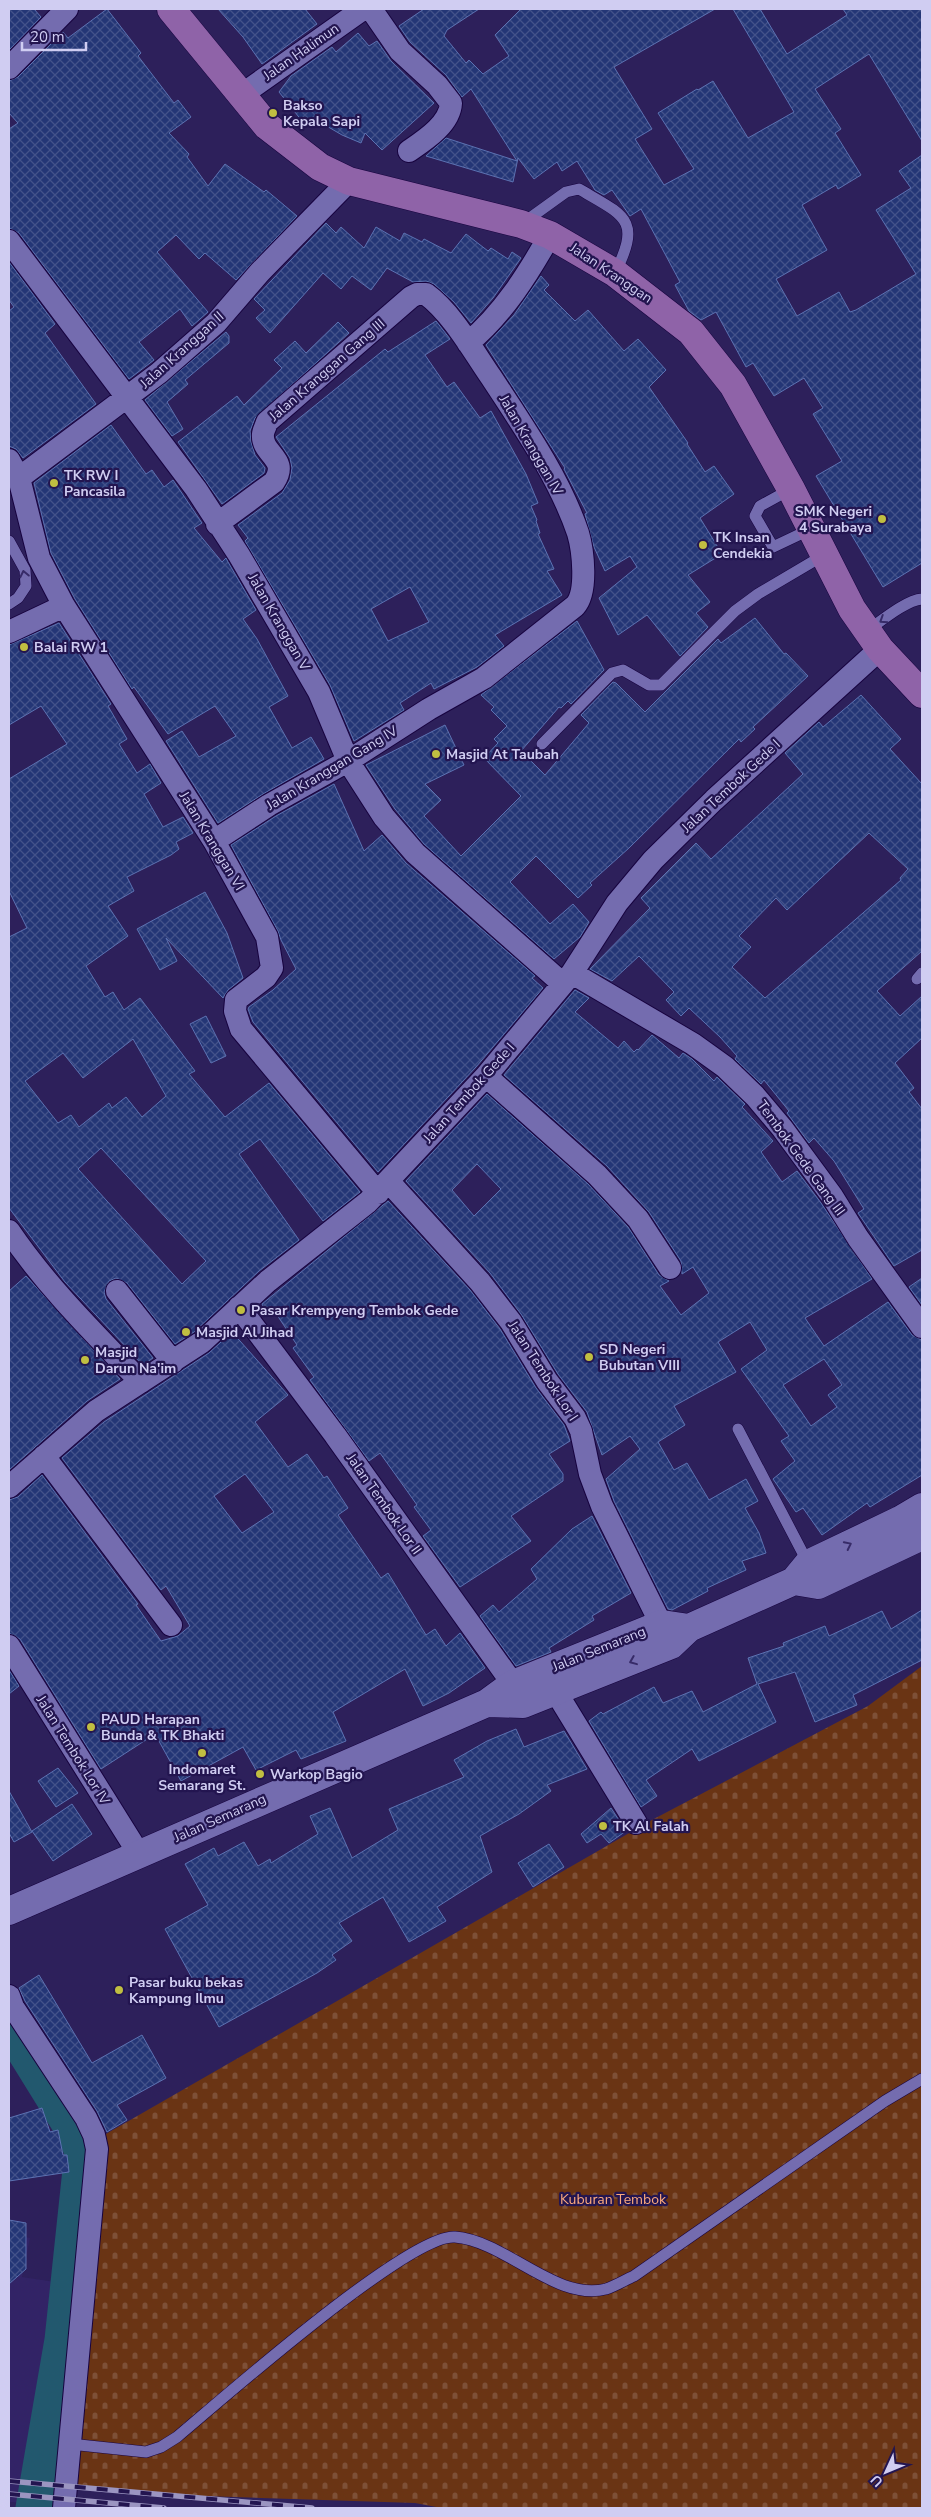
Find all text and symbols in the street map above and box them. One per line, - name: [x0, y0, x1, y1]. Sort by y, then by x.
- street label: Jalan Halimun: [259, 19, 343, 86]
- scale bar: [22, 20, 86, 52]
- text: 20 m: [30, 27, 65, 47]
- place label: Bakso Kepala Sapi: [283, 96, 360, 131]
- marker: Bakso Kepala Sapi: [267, 107, 279, 119]
- street label: Jalan Kranggan: [565, 238, 656, 308]
- street label: Jalan Kranggan II: [135, 307, 228, 393]
- street label: Jalan Kranggan Gang III: [264, 314, 389, 426]
- street label: Jalan Kranggan IV: [494, 391, 568, 499]
- place label: TK RW I Pancasila: [64, 466, 125, 501]
- marker: TK RW I Pancasila: [48, 477, 60, 489]
- place label: SMK Negeri 4 Surabaya: [795, 502, 872, 537]
- marker: SMK Negeri 4 Surabaya: [876, 513, 888, 525]
- place label: TK Insan Cendekia: [713, 528, 773, 563]
- marker: TK Insan Cendekia: [697, 539, 709, 551]
- street label: Jalan Kranggan V: [243, 569, 315, 674]
- one-way arrow: [19, 570, 30, 579]
- one-way arrow: [879, 614, 888, 623]
- place label: Balai RW 1: [34, 638, 108, 657]
- marker: Balai RW 1: [18, 641, 30, 653]
- street label: Jalan Kranggan Gang IV: [262, 721, 402, 815]
- street label: Jalan Tembok Gede I: [677, 735, 785, 838]
- place label: Masjid At Taubah: [446, 745, 559, 764]
- marker: Masjid At Taubah: [430, 748, 442, 760]
- street label: Jalan Kranggan VI: [174, 787, 249, 894]
- street label: Jalan Tembok Gede I: [418, 1039, 519, 1148]
- street label: Tembok Gede Gang III: [753, 1096, 849, 1220]
- place label: Pasar Krempyeng Tembok Gede: [251, 1301, 459, 1320]
- marker: Pasar Krempyeng Tembok Gede: [235, 1304, 247, 1316]
- street label: Jalan Tembok Lor I: [503, 1316, 583, 1425]
- place label: Masjid Al Jihad: [196, 1323, 293, 1342]
- marker: Masjid Al Jihad: [180, 1326, 192, 1338]
- place label: SD Negeri Bubutan VIII: [599, 1340, 680, 1375]
- place label: Masjid Darun Na'im: [95, 1343, 176, 1378]
- marker: SD Negeri Bubutan VIII: [583, 1351, 595, 1363]
- marker: Masjid Darun Na'im: [79, 1354, 91, 1366]
- street label: Jalan Tembok Lor II: [341, 1449, 426, 1558]
- one-way arrow: [843, 1541, 852, 1552]
- street label: Jalan Semarang: [549, 1622, 648, 1677]
- one-way arrow: [629, 1654, 638, 1665]
- street label: Jalan Tembok Lor IV: [31, 1691, 115, 1809]
- place label: PAUD Harapan Bunda & TK Bhakti: [101, 1710, 224, 1745]
- marker: PAUD Harapan Bunda & TK Bhakti: [85, 1721, 97, 1733]
- marker: Indomaret Semarang St.: [196, 1747, 208, 1759]
- place label: Indomaret Semarang St.: [158, 1760, 246, 1795]
- place label: Warkop Bagio: [270, 1765, 363, 1784]
- marker: Warkop Bagio: [254, 1768, 266, 1780]
- street label: Jalan Semarang: [170, 1789, 269, 1847]
- place label: TK Al Falah: [613, 1817, 689, 1836]
- marker: TK Al Falah: [597, 1820, 609, 1832]
- place label: Pasar buku bekas Kampung Ilmu: [129, 1973, 243, 2008]
- marker: Pasar buku bekas Kampung Ilmu: [113, 1984, 125, 1996]
- park label: Kuburan Tembok: [560, 2190, 667, 2209]
- north arrow: [861, 2447, 911, 2497]
- text: U: [867, 2470, 887, 2491]

